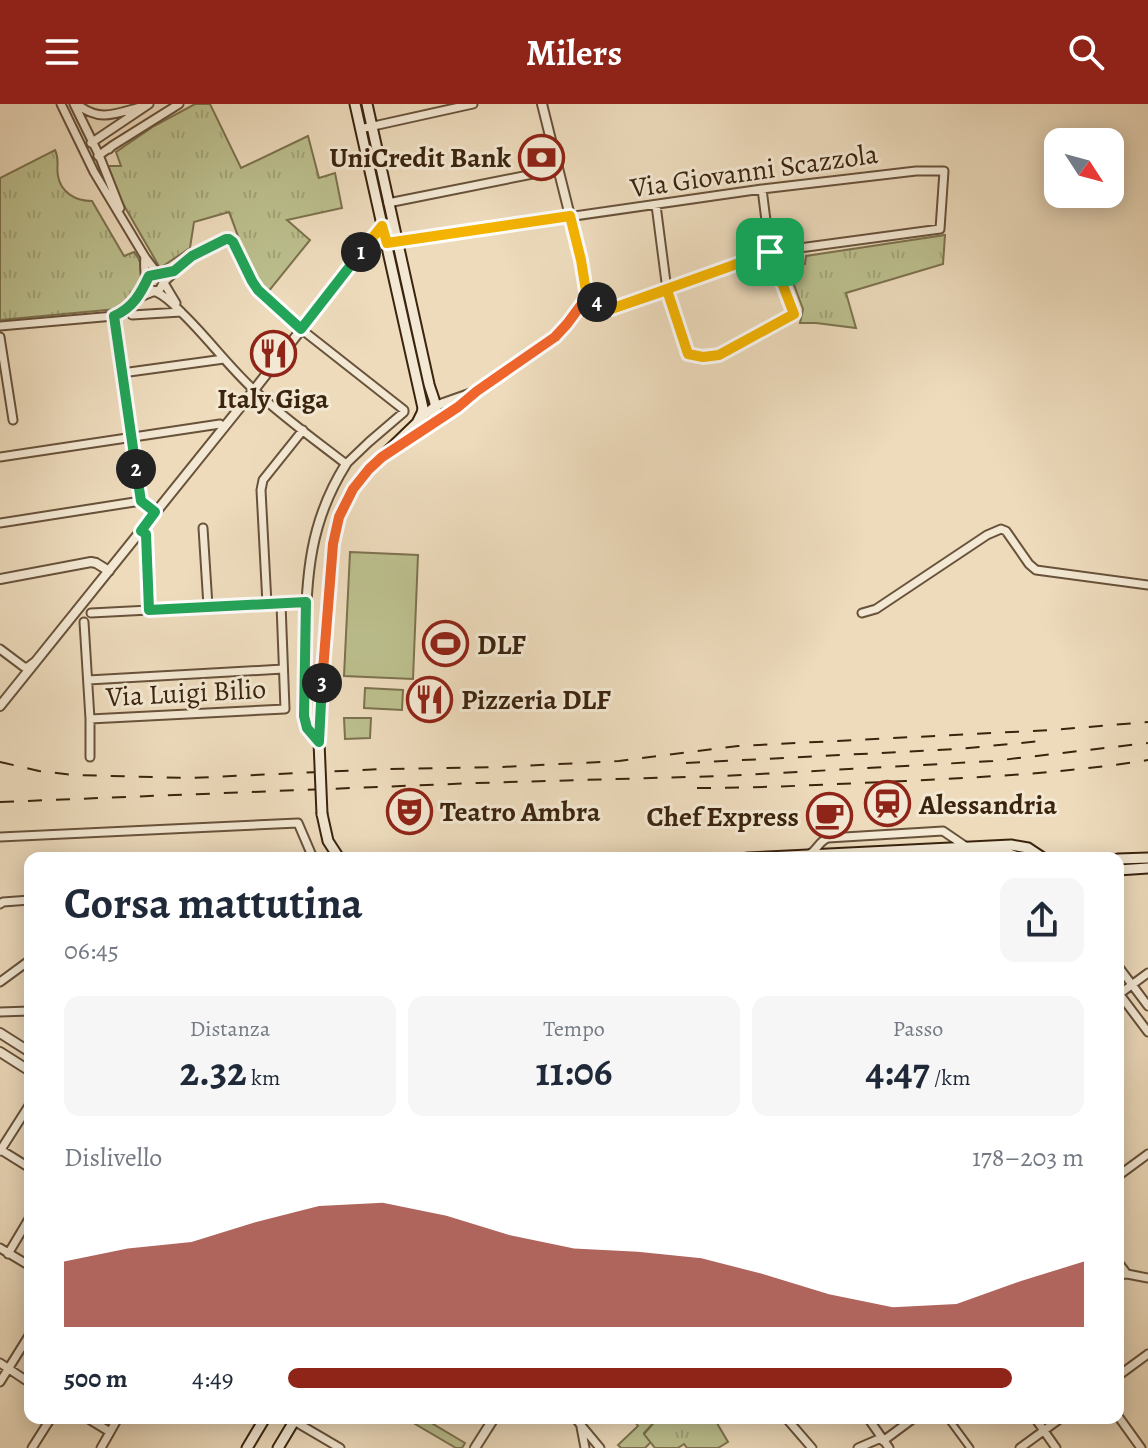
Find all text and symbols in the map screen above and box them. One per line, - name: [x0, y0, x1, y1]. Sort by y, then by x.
- text: Milers: [526, 28, 622, 77]
- icon: menu: [40, 30, 84, 74]
- icon: search: [1064, 30, 1108, 74]
- north arrow: [1044, 128, 1124, 208]
- map controls: [1044, 128, 1124, 208]
- bank icon: UniCredit Bank: [518, 133, 566, 181]
- street label: Via Giovanni Scazzola: [627, 135, 880, 207]
- place label: UniCredit Bank: [329, 139, 512, 177]
- pin: [736, 218, 804, 286]
- icon: arrive: [748, 230, 792, 274]
- pin: 1: [341, 232, 381, 272]
- text: 1: [357, 237, 365, 267]
- pin: 4: [577, 282, 617, 322]
- text: 4: [592, 287, 602, 317]
- restaurant icon: Italy Giga: [249, 330, 297, 378]
- place label: Italy Giga: [217, 380, 329, 418]
- pin: 2: [116, 449, 156, 489]
- text: 2: [131, 454, 141, 484]
- sports icon: DLF: [422, 620, 470, 668]
- place label: DLF: [477, 626, 526, 664]
- pin: 3: [302, 663, 342, 703]
- text: 3: [317, 668, 327, 698]
- street label: Via Luigi Bilio: [104, 670, 267, 716]
- restaurant icon: Pizzeria DLF: [406, 675, 454, 723]
- place label: Pizzeria DLF: [461, 681, 611, 719]
- station icon: Alessandria: [864, 780, 912, 828]
- place label: Alessandria: [918, 786, 1057, 824]
- theatre icon: Teatro Ambra: [385, 787, 433, 835]
- cafe icon: Chef Express: [806, 792, 854, 840]
- place label: Teatro Ambra: [440, 793, 601, 831]
- place label: Chef Express: [646, 798, 799, 836]
- text: Corsa mattutina: [64, 873, 363, 933]
- button: share: [1000, 878, 1084, 962]
- text: 06:45: [64, 933, 119, 968]
- text: Distanza: [190, 1014, 270, 1044]
- text: Tempo: [543, 1014, 605, 1044]
- text: Passo: [893, 1014, 943, 1044]
- text: 2.32: [180, 1044, 247, 1099]
- text: 11:06: [536, 1044, 612, 1099]
- text: 4:47: [865, 1044, 930, 1099]
- text: km: [247, 1063, 280, 1093]
- text: /km: [930, 1063, 971, 1093]
- text: Dislivello: [64, 1140, 162, 1175]
- text: 178–203 m: [972, 1140, 1084, 1175]
- text: 500 m: [64, 1361, 128, 1396]
- text: 4:49: [192, 1361, 234, 1396]

